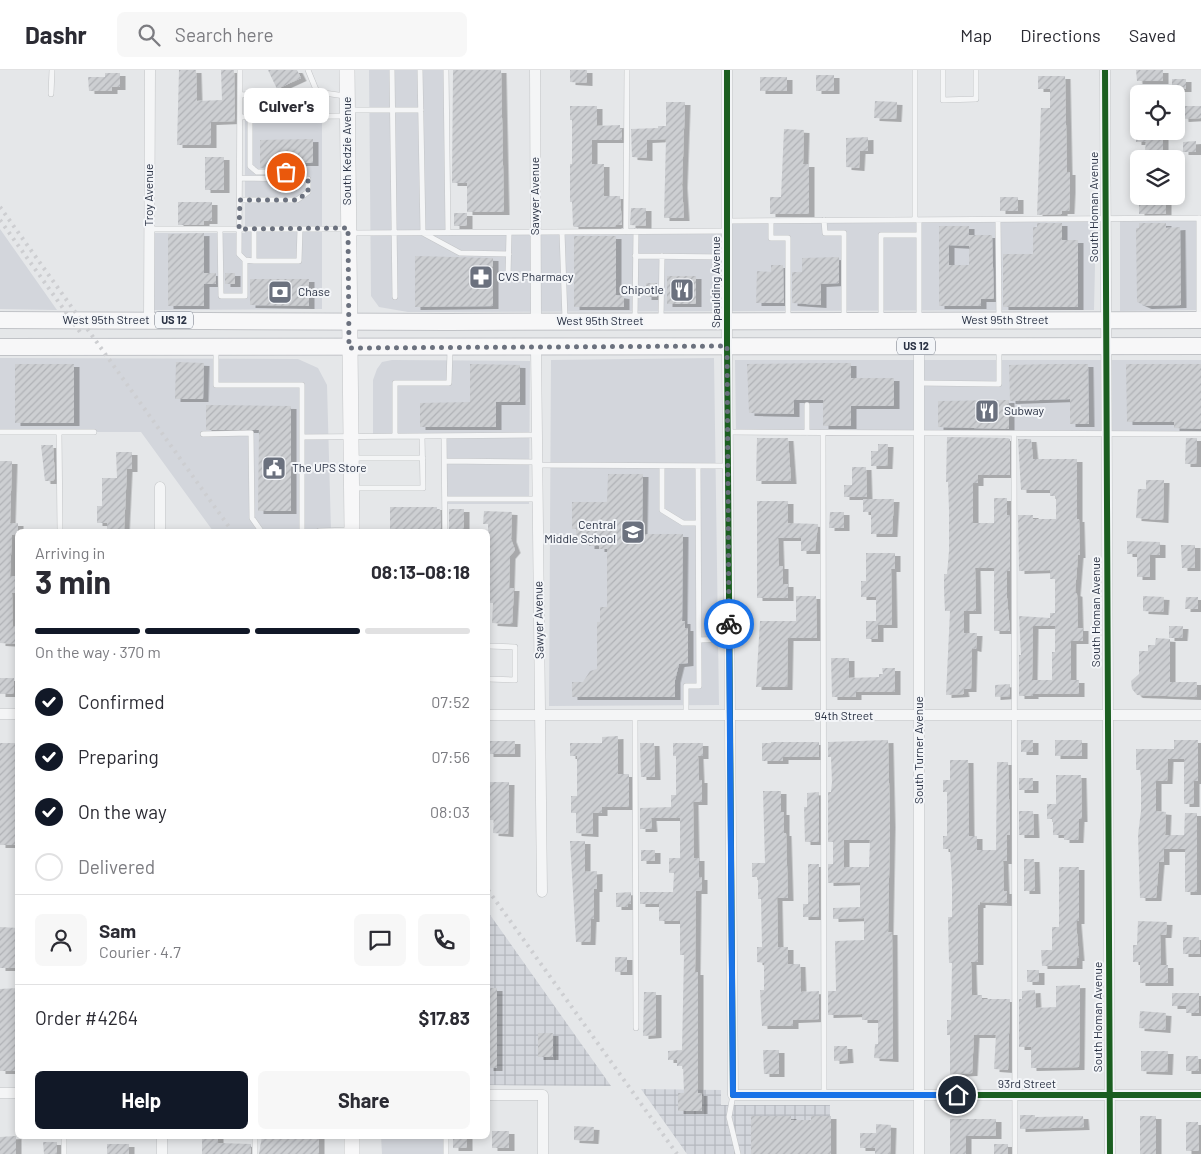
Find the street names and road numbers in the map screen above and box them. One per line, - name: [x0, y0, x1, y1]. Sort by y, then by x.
- street label: South Kedzie Avenue: [339, 97, 353, 205]
- street label: South Homan Avenue: [1086, 152, 1100, 262]
- street label: Sawyer Avenue: [527, 157, 541, 235]
- street label: Troy Avenue: [141, 164, 155, 226]
- street label: Spaulding Avenue: [708, 236, 722, 328]
- street label: West 95th Street: [62, 312, 150, 326]
- road number: US 12: [155, 312, 193, 328]
- street label: West 95th Street: [961, 312, 1049, 326]
- street label: West 95th Street: [556, 313, 644, 327]
- road number: US 12: [897, 338, 935, 354]
- street label: South Homan Avenue: [1088, 557, 1102, 667]
- street label: Sawyer Avenue: [530, 581, 546, 659]
- street label: South Turner Avenue: [911, 696, 925, 804]
- street label: 94th Street: [815, 708, 873, 722]
- street label: South Homan Avenue: [1090, 962, 1104, 1072]
- street label: 93rd Street: [998, 1076, 1056, 1090]

